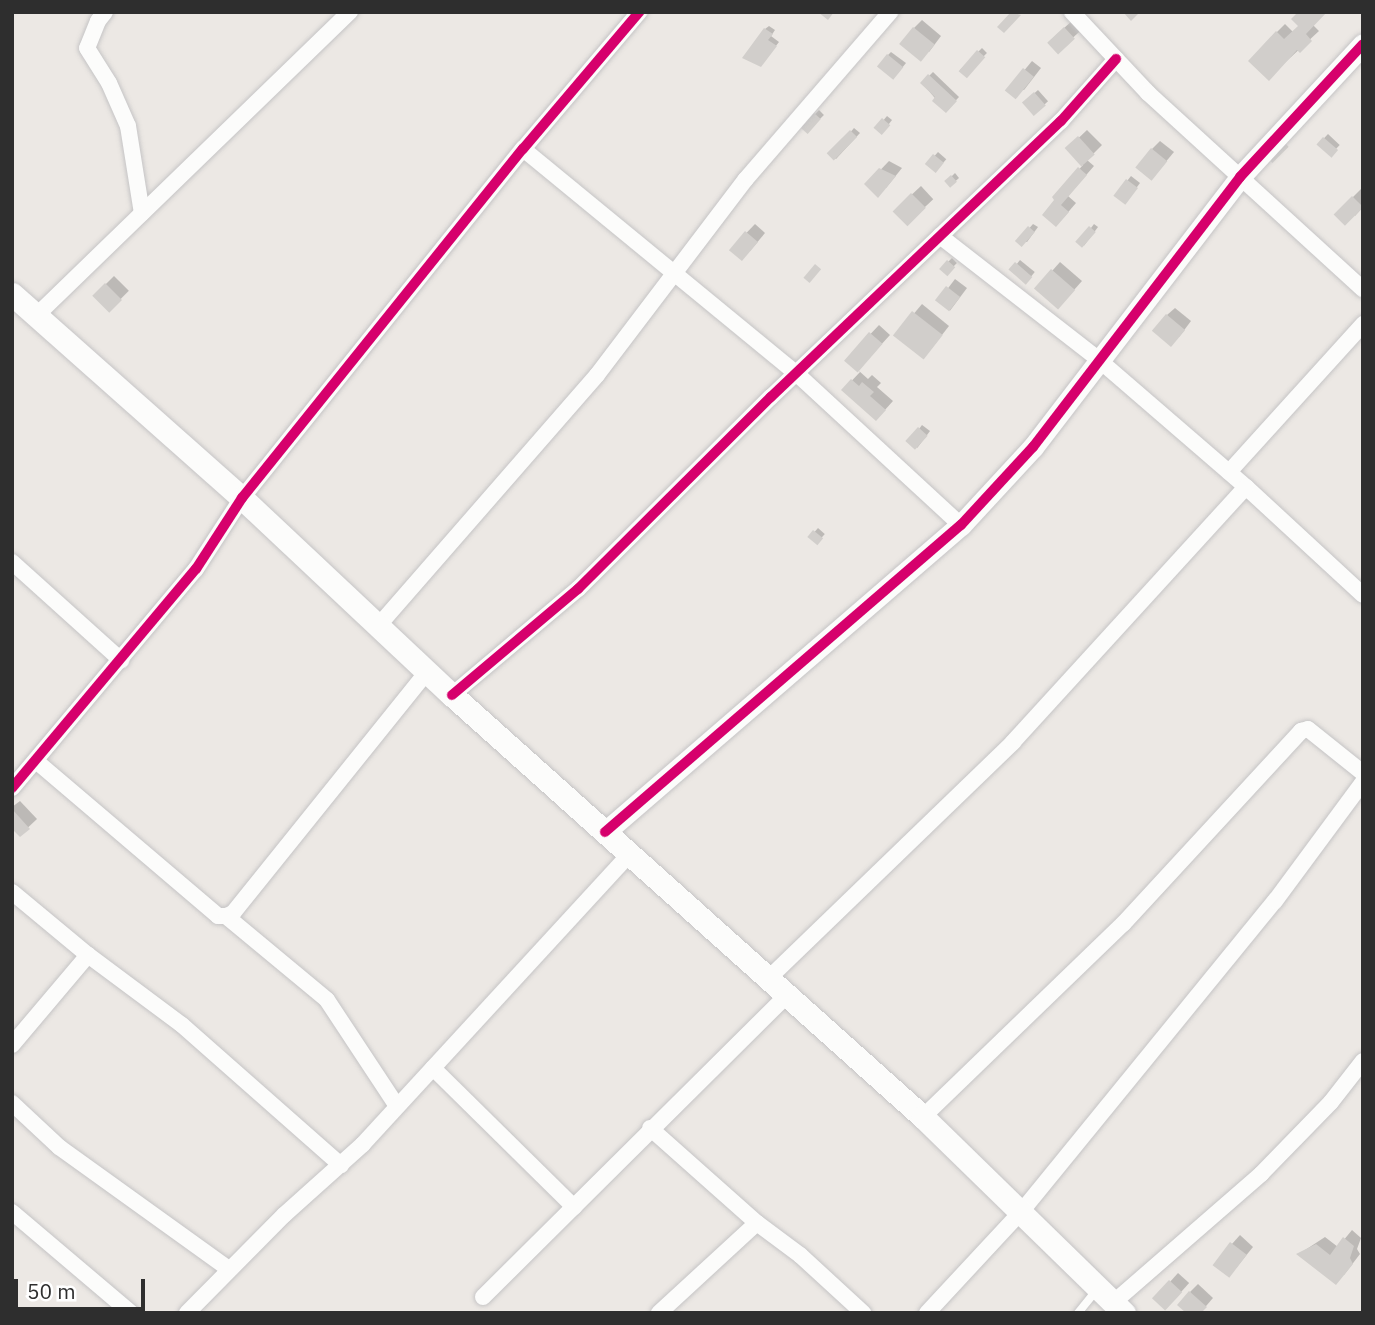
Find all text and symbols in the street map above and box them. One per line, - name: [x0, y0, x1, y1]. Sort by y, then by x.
- scale bar: [18, 1266, 149, 1310]
- text: 50 m: [27, 1277, 76, 1305]

